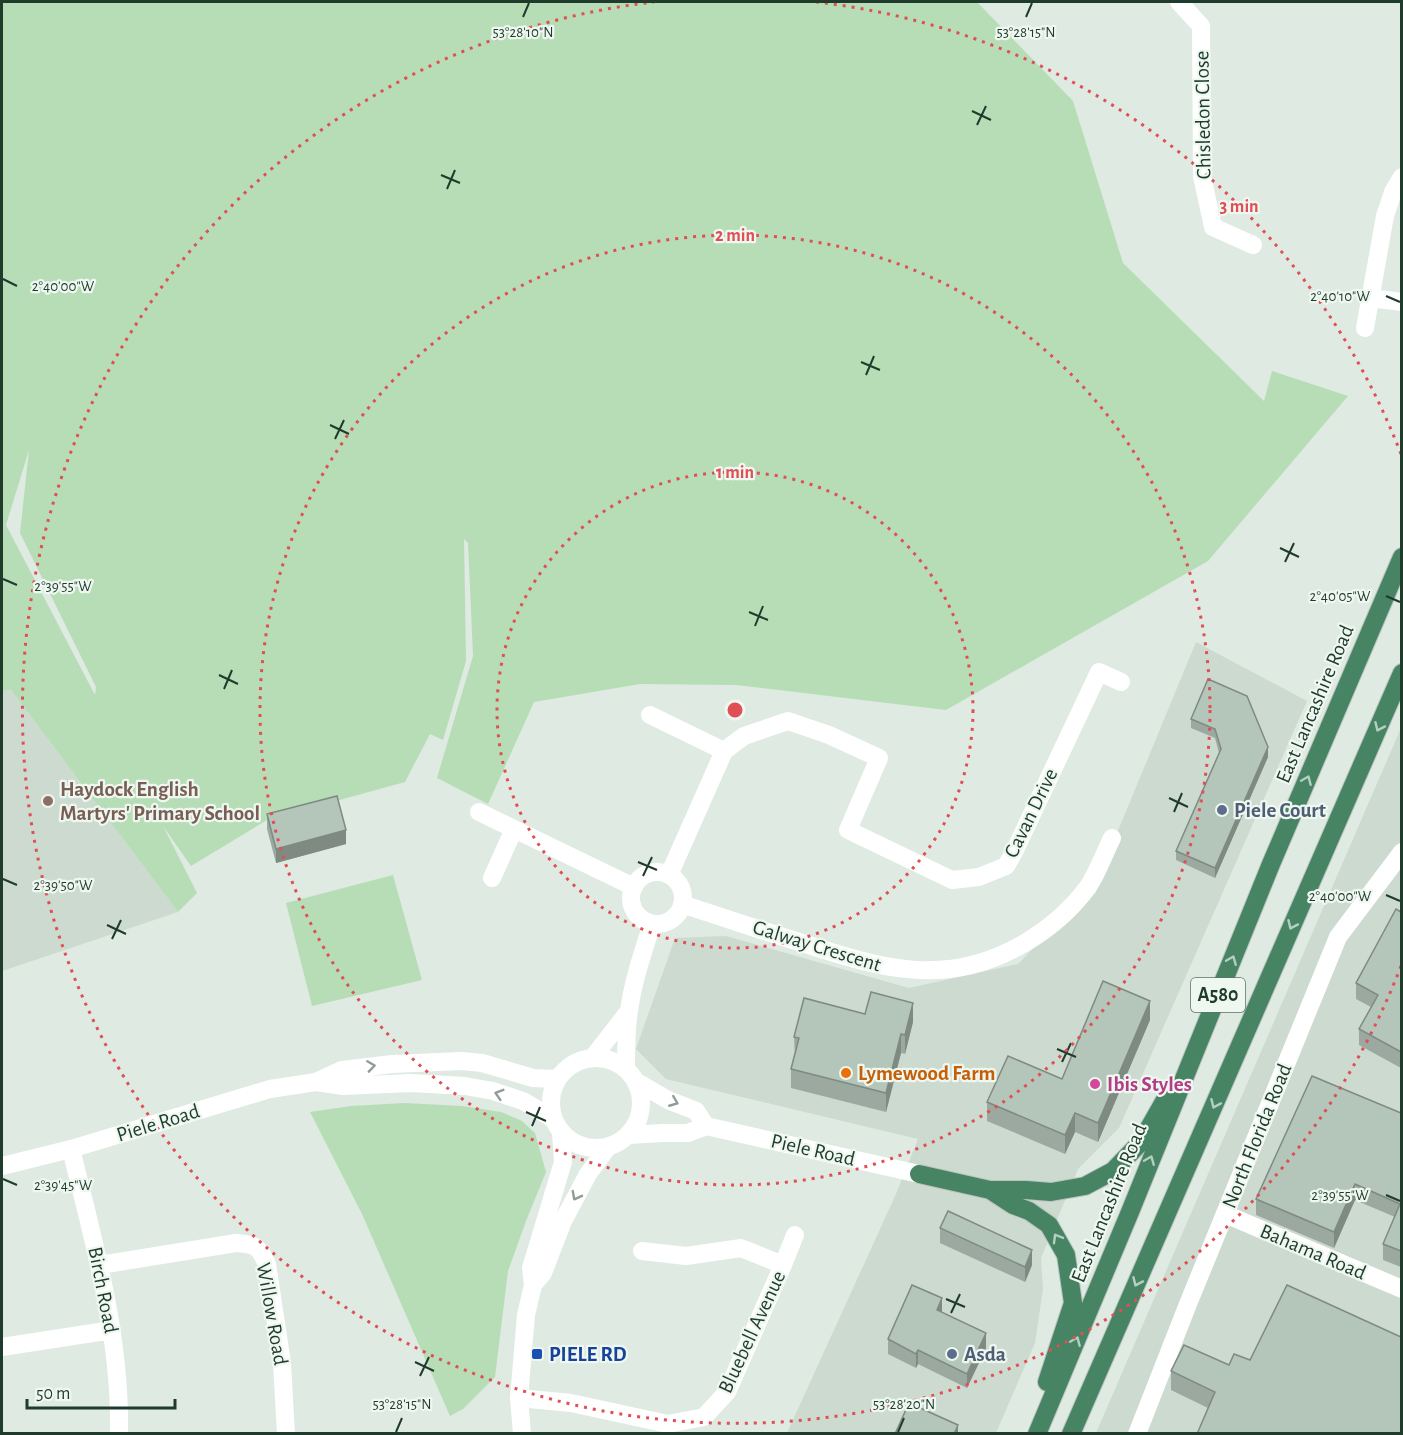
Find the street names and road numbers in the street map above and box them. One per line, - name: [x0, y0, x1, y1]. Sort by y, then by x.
- street label: Chisledon Close: [1191, 50, 1215, 180]
- street label: East Lancashire Road: [1272, 622, 1358, 786]
- street label: Cavan Drive: [1000, 765, 1062, 861]
- street label: Galway Crescent: [750, 917, 884, 976]
- road number: A580: [1191, 978, 1245, 1012]
- street label: North Florida Road: [1218, 1061, 1296, 1211]
- street label: Piele Road: [114, 1100, 202, 1146]
- street label: East Lancashire Road: [1068, 1120, 1151, 1285]
- street label: Piele Road: [769, 1130, 857, 1170]
- street label: Bahama Road: [1257, 1220, 1369, 1284]
- street label: Birch Road: [84, 1245, 122, 1335]
- street label: Willow Road: [253, 1261, 291, 1367]
- street label: Bluebell Avenue: [715, 1268, 789, 1396]

